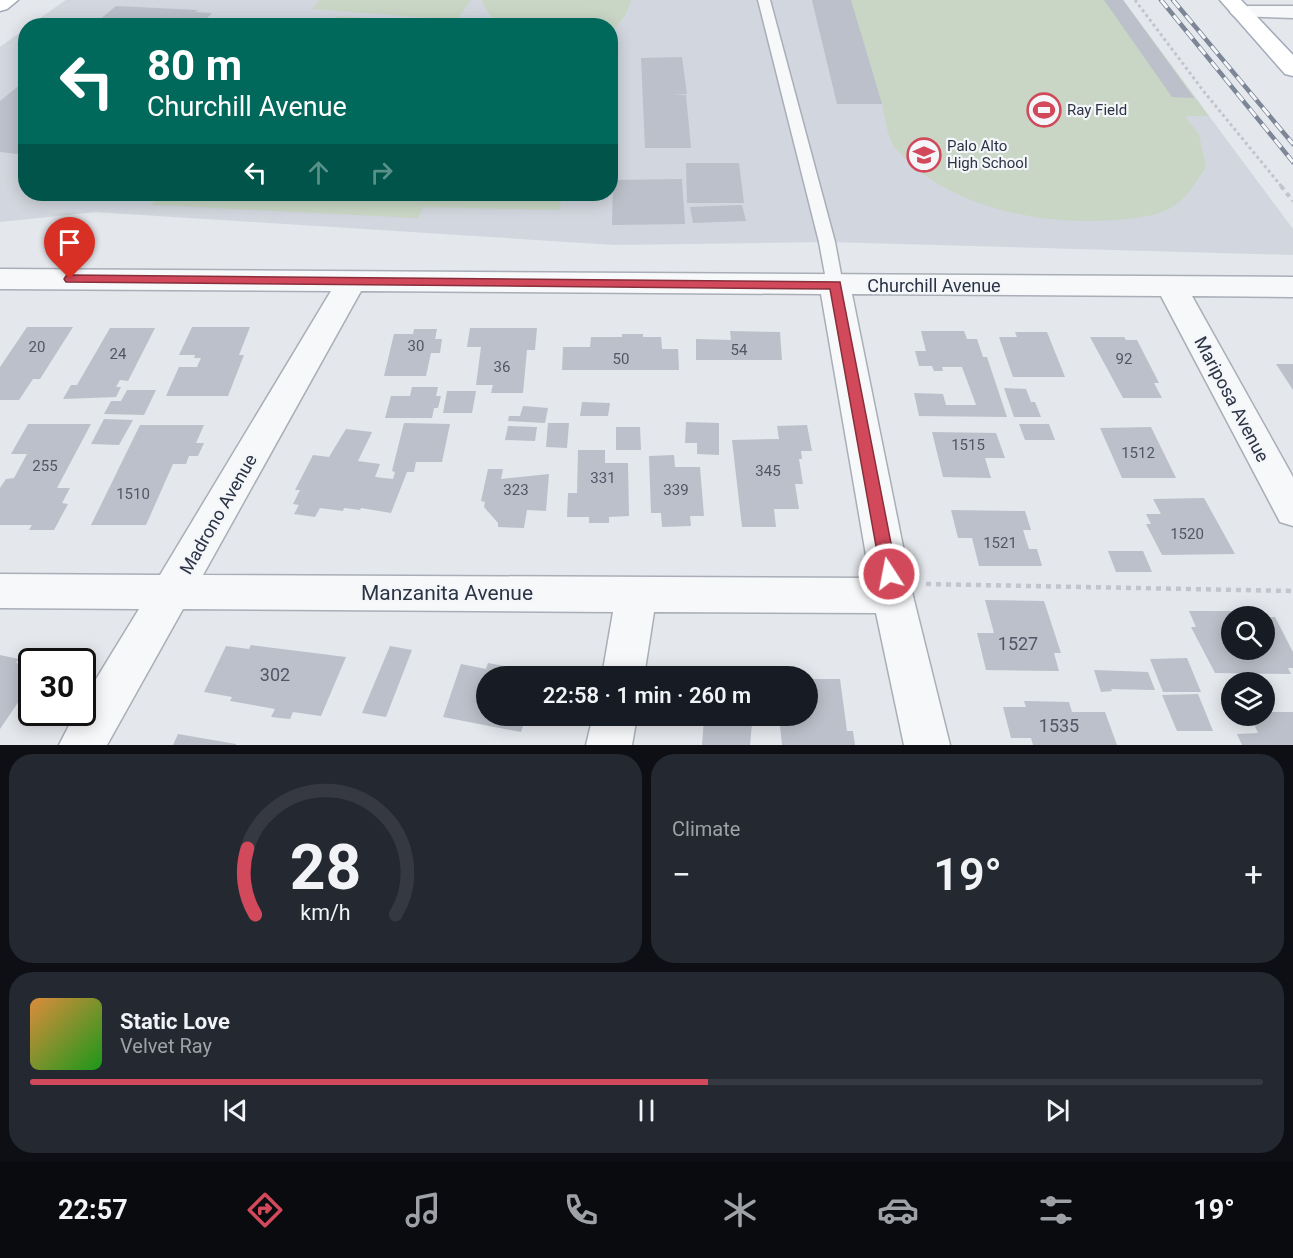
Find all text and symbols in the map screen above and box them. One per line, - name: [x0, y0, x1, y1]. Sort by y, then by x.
- text: 80 m: [147, 41, 242, 90]
- icon: left: [48, 42, 126, 120]
- text: Churchill Avenue: [147, 91, 347, 123]
- sports icon: Ray Field: [1026, 92, 1062, 128]
- place label: Ray Field: [1067, 101, 1127, 119]
- school or university icon: Palo Alto High School: [906, 137, 942, 173]
- place label: Palo Alto High School: [947, 137, 1028, 172]
- icon: left: [239, 156, 272, 189]
- icon: ahead: [302, 156, 335, 189]
- icon: right: [365, 156, 398, 189]
- pin: [44, 217, 95, 279]
- icon: arrive: [53, 226, 86, 259]
- street label: Churchill Avenue: [867, 275, 1001, 296]
- street label: Mariposa Avenue: [1190, 333, 1274, 465]
- house number: 30: [408, 337, 424, 355]
- house number: 20: [29, 338, 45, 356]
- house number: 54: [731, 341, 748, 359]
- house number: 24: [110, 345, 127, 363]
- house number: 50: [613, 350, 629, 368]
- house number: 92: [1116, 350, 1132, 368]
- house number: 36: [494, 358, 510, 376]
- house number: 1515: [951, 436, 985, 454]
- house number: 1512: [1121, 444, 1155, 462]
- street label: Madrono Avenue: [175, 450, 261, 578]
- house number: 255: [32, 457, 58, 475]
- house number: 345: [755, 462, 781, 480]
- house number: 331: [590, 469, 616, 487]
- house number: 323: [503, 481, 529, 499]
- house number: 339: [663, 481, 689, 499]
- house number: 1510: [116, 485, 150, 503]
- house number: 1520: [1170, 525, 1204, 543]
- house number: 1521: [983, 534, 1017, 552]
- position arrow: [857, 542, 921, 606]
- street label: Manzanita Avenue: [361, 581, 533, 605]
- map controls: [1221, 606, 1275, 726]
- button: search: [1221, 606, 1275, 660]
- house number: 1527: [998, 633, 1038, 654]
- speed limit sign: 30: [18, 648, 96, 726]
- house number: 302: [260, 664, 290, 685]
- button: layers: [1221, 672, 1275, 726]
- text: 22:58 · 1 min · 260 m: [543, 683, 751, 708]
- house number: 1535: [1039, 715, 1079, 736]
- text: Climate: [672, 817, 740, 841]
- text: 28: [290, 831, 361, 904]
- text: 19°: [933, 848, 1002, 901]
- text: −: [672, 855, 691, 894]
- text: +: [1244, 855, 1263, 894]
- text: km/h: [300, 901, 351, 926]
- text: Static Love: [120, 1009, 230, 1034]
- text: Velvet Ray: [120, 1034, 212, 1058]
- icon: previous: [219, 1094, 252, 1127]
- icon: pause: [630, 1094, 663, 1127]
- icon: next: [1041, 1094, 1074, 1127]
- icon: directions: [244, 1189, 286, 1231]
- icon: music: [402, 1189, 444, 1231]
- icon: phone: [560, 1189, 602, 1231]
- icon: climate: [719, 1189, 761, 1231]
- icon: car: [877, 1189, 919, 1231]
- icon: filters: [1035, 1189, 1077, 1231]
- text: 22:57: [58, 1194, 128, 1226]
- text: 19°: [1193, 1194, 1235, 1226]

